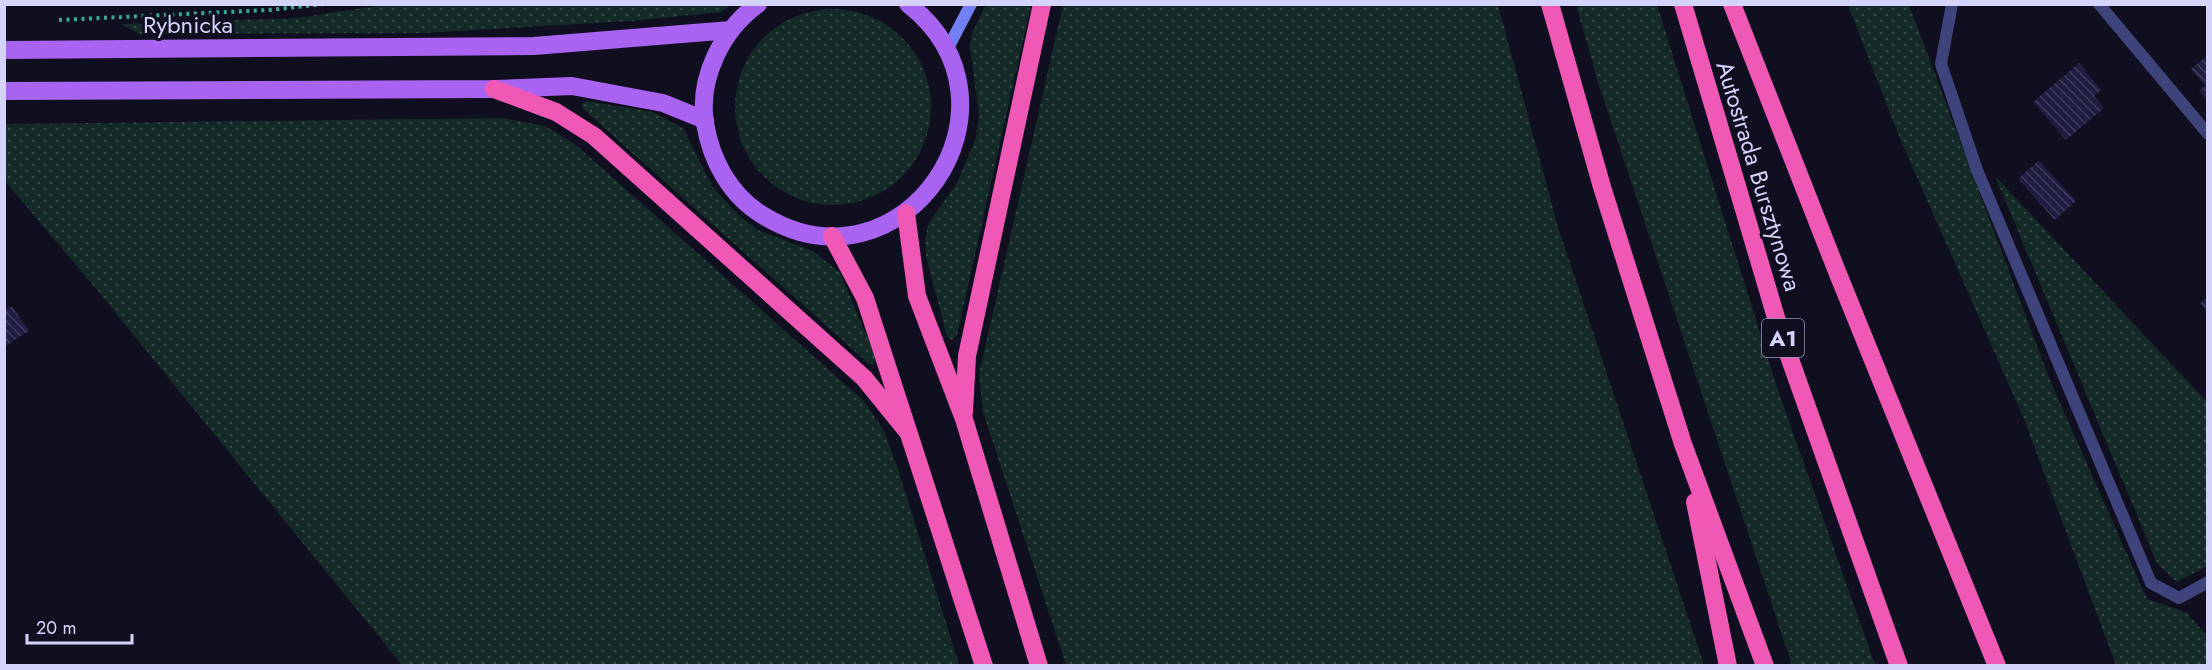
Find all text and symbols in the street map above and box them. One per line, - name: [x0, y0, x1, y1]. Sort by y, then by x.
- street label: Rybnicka: [143, 7, 233, 42]
- street label: Autostrada Bursztynowa: [1707, 57, 1811, 295]
- road number: A1: [1762, 319, 1804, 357]
- scale bar: [27, 607, 132, 645]
- text: 20 m: [36, 615, 76, 641]

